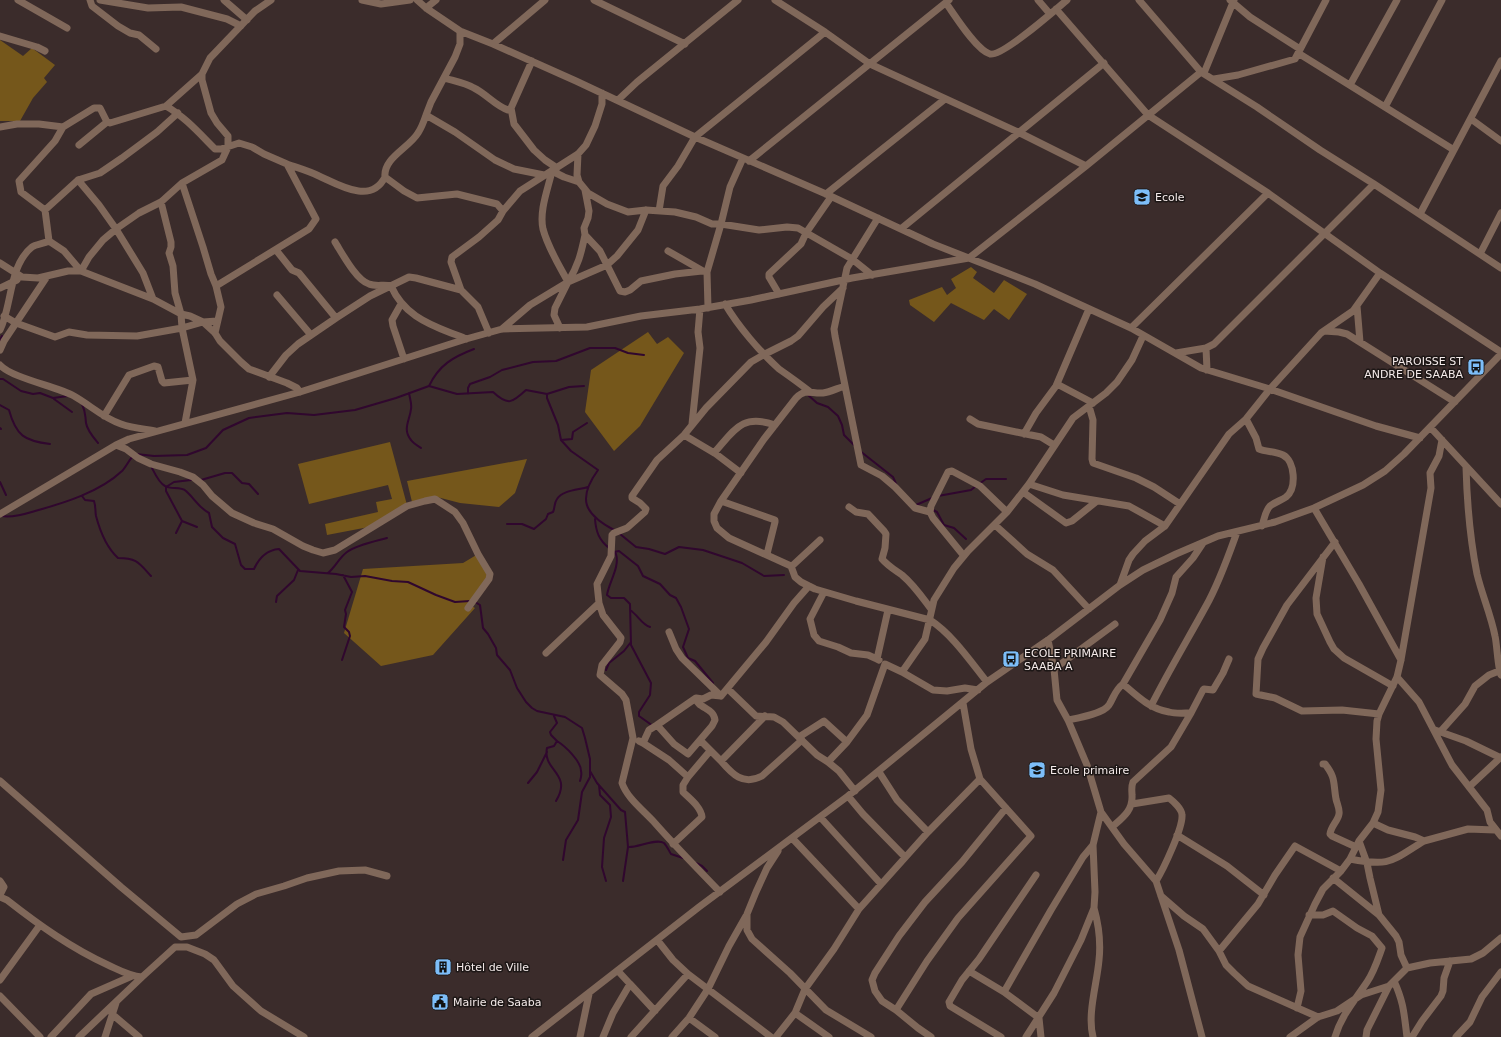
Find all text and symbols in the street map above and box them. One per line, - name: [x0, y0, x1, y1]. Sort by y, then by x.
- school or university icon: Ecole: [1132, 187, 1152, 207]
- place label: Ecole: [1155, 191, 1185, 204]
- place label: PAROISSE ST ANDRE DE SAABA: [1364, 355, 1463, 381]
- bus stop icon: PAROISSE ST ANDRE DE SAABA: [1466, 357, 1486, 377]
- place label: ECOLE PRIMAIRE SAABA A: [1024, 647, 1116, 673]
- bus stop icon: ECOLE PRIMAIRE SAABA A: [1001, 649, 1021, 669]
- school or university icon: Ecole primaire: [1027, 760, 1047, 780]
- place label: Ecole primaire: [1050, 764, 1129, 777]
- building icon: Hôtel de Ville: [433, 957, 453, 977]
- place label: Hôtel de Ville: [456, 961, 529, 974]
- public building icon: Mairie de Saaba: [430, 992, 450, 1012]
- place label: Mairie de Saaba: [453, 996, 542, 1009]

